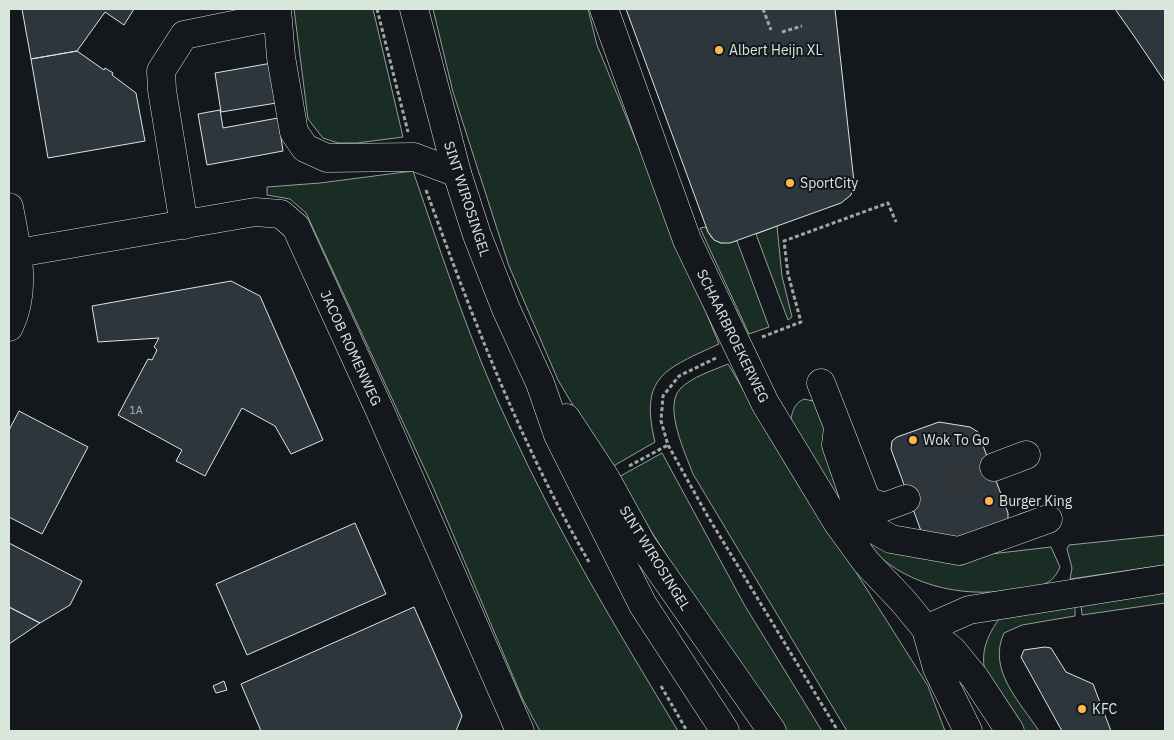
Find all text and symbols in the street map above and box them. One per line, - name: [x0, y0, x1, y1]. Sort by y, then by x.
- place label: Albert Heijn XL: [729, 41, 822, 59]
- marker: Albert Heijn XL: [713, 44, 725, 56]
- street label: SINT WIROSINGEL: [440, 139, 494, 259]
- place label: SportCity: [800, 174, 858, 192]
- marker: SportCity: [784, 177, 796, 189]
- street label: SCHAARBROEKERWEG: [693, 266, 773, 406]
- street label: JACOB ROMENWEG: [316, 287, 386, 409]
- house number: 1A: [129, 403, 143, 417]
- place label: Wok To Go: [923, 431, 990, 449]
- marker: Wok To Go: [907, 434, 919, 446]
- place label: Burger King: [999, 492, 1073, 510]
- marker: Burger King: [983, 495, 995, 507]
- street label: SINT WIROSINGEL: [615, 502, 695, 614]
- place label: KFC: [1092, 700, 1117, 718]
- marker: KFC: [1076, 703, 1088, 715]

